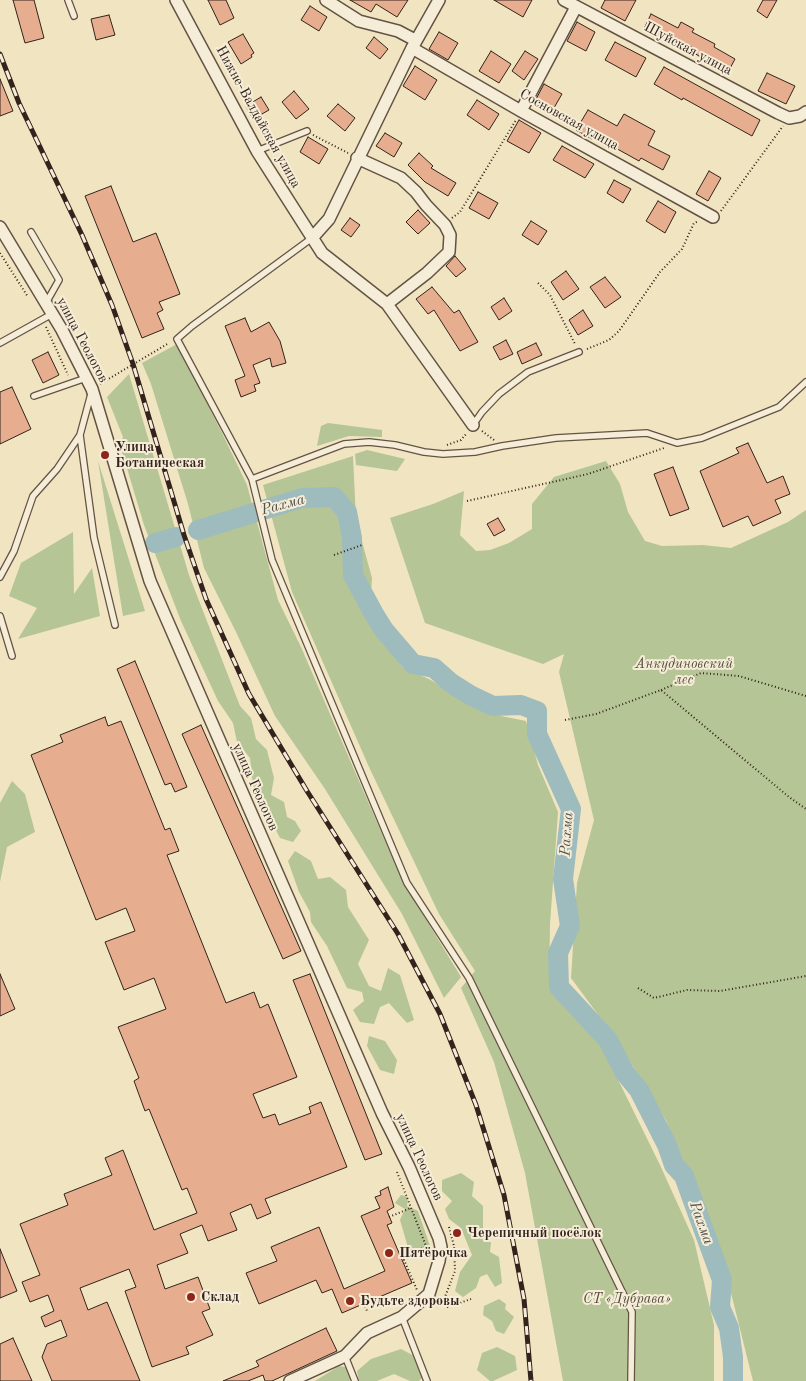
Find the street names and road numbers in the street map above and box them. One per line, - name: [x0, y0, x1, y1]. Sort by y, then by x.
- street label: Шуйская улица: [641, 19, 735, 79]
- street label: Нижне-Валдайская улица: [212, 43, 304, 191]
- street label: Сосновская улица: [516, 86, 622, 154]
- street label: улица Геологов: [52, 294, 112, 386]
- street label: улица Геологов: [228, 741, 282, 833]
- street label: улица Геологов: [391, 1111, 447, 1203]

